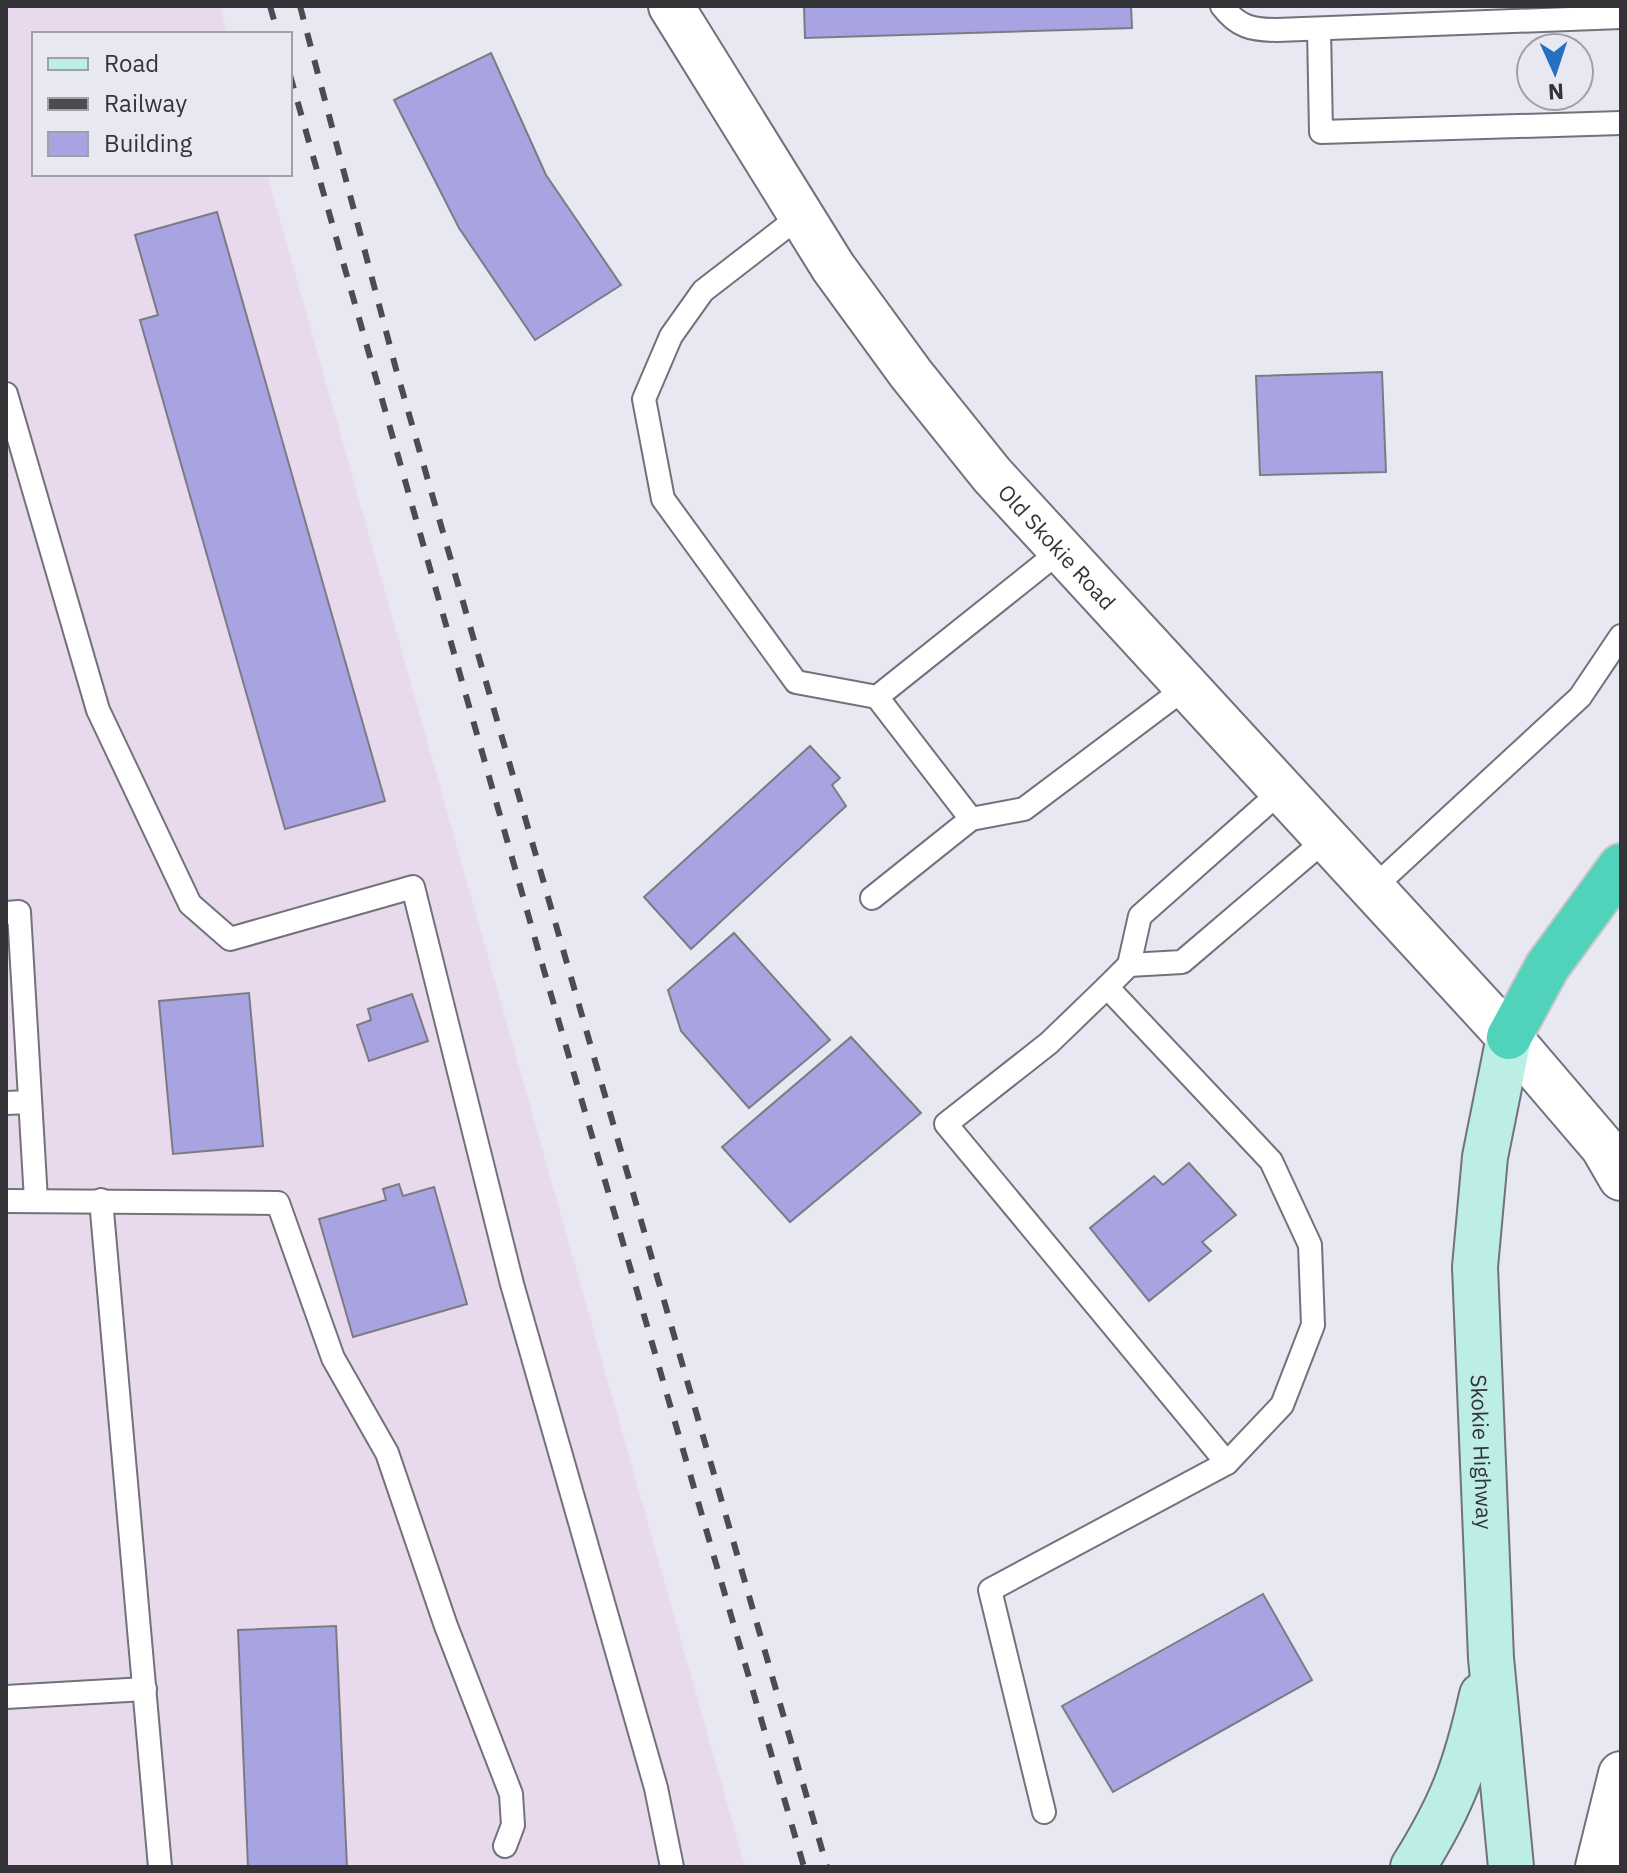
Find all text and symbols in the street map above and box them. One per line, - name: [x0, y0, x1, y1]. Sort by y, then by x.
- legend: [32, 32, 292, 176]
- north arrow: [1515, 32, 1595, 112]
- text: Road: [104, 47, 159, 79]
- text: N: [1547, 78, 1565, 107]
- text: Railway: [104, 87, 187, 119]
- text: Building: [104, 127, 192, 159]
- street label: Old Skokie Road: [992, 477, 1123, 615]
- street label: Skokie Highway: [1465, 1374, 1500, 1530]

